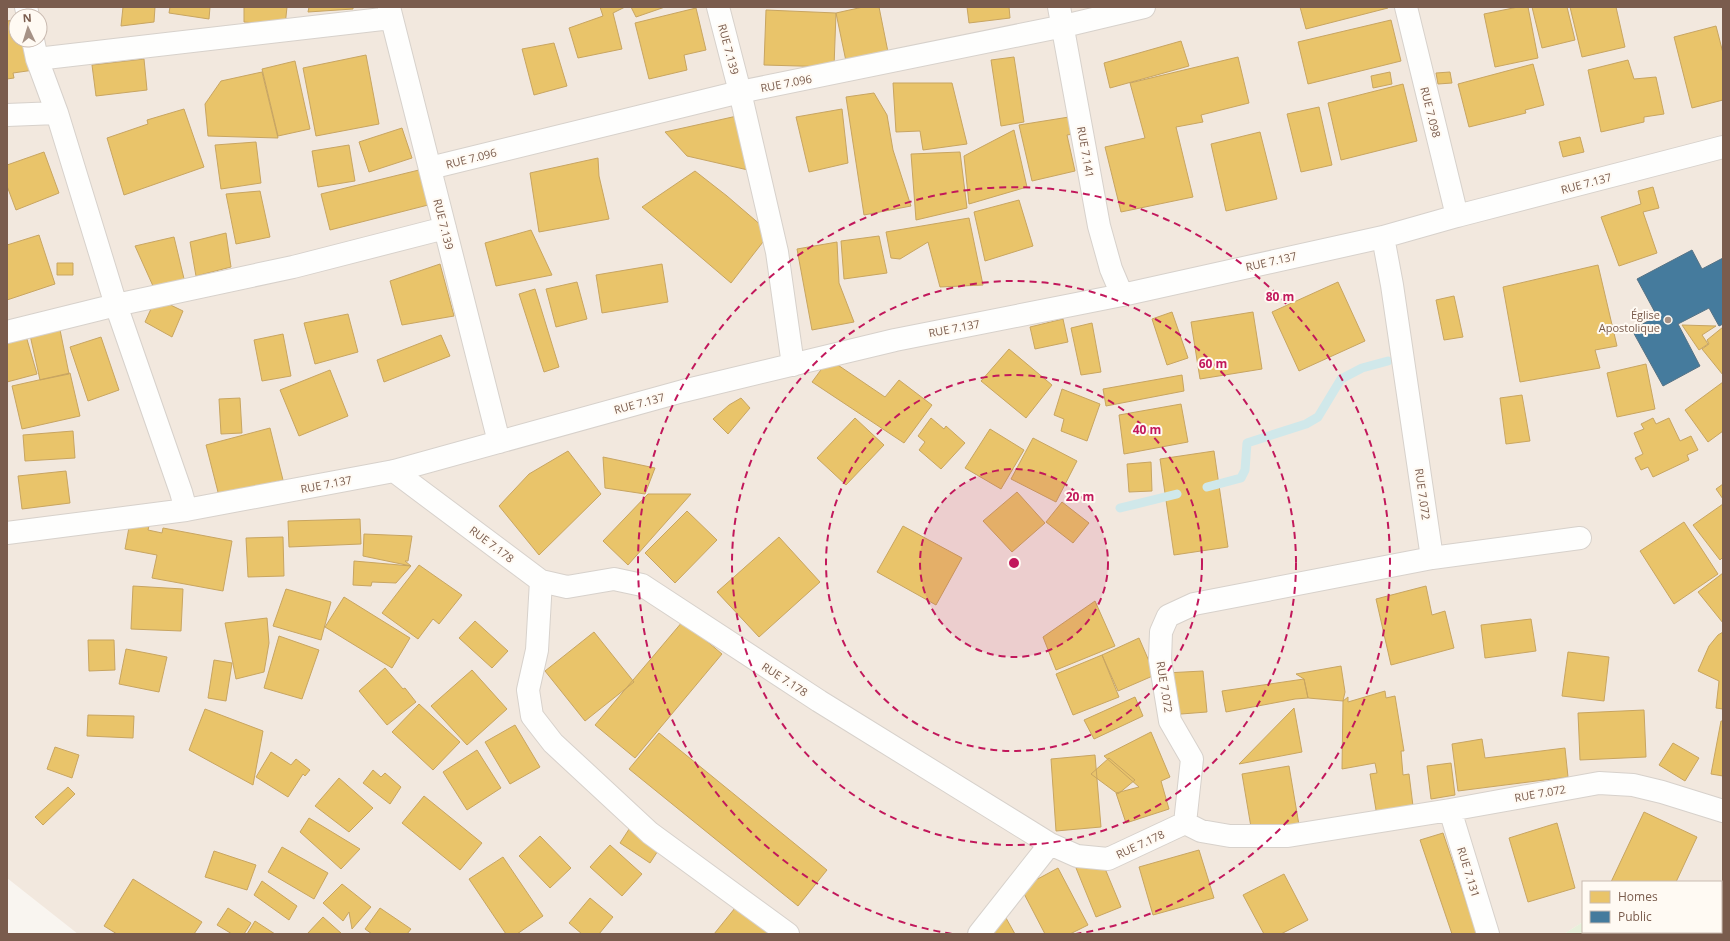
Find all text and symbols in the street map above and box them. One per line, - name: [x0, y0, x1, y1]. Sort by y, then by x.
- north arrow: [8, 8, 48, 48]
- text: N: [22, 10, 32, 25]
- street label: RUE 7.139: [715, 22, 743, 76]
- street label: RUE 7.096: [759, 71, 813, 95]
- street label: RUE 7.098: [1417, 85, 1445, 139]
- street label: RUE 7.141: [1074, 125, 1098, 179]
- street label: RUE 7.096: [444, 144, 498, 172]
- street label: RUE 7.137: [1559, 169, 1613, 197]
- street label: RUE 7.139: [430, 197, 458, 251]
- street label: RUE 7.137: [1244, 248, 1298, 274]
- text: 80 m: [1266, 288, 1294, 305]
- place label: Église Apostolique: [1599, 307, 1660, 335]
- marker: Église Apostolique: [1663, 315, 1673, 325]
- street label: RUE 7.137: [927, 316, 981, 340]
- text: 60 m: [1199, 355, 1227, 372]
- street label: RUE 7.137: [612, 389, 666, 417]
- text: 40 m: [1133, 421, 1161, 438]
- street label: RUE 7.072: [1412, 467, 1434, 521]
- street label: RUE 7.137: [299, 472, 353, 496]
- text: 20 m: [1066, 488, 1094, 505]
- street label: RUE 7.178: [467, 522, 517, 566]
- centre of rings: [1007, 556, 1021, 570]
- street label: RUE 7.178: [759, 659, 811, 699]
- street label: RUE 7.072: [1154, 660, 1176, 714]
- street label: RUE 7.072: [1513, 781, 1567, 805]
- street label: RUE 7.178: [1113, 826, 1167, 862]
- street label: RUE 7.131: [1454, 845, 1484, 899]
- legend: [1582, 881, 1722, 933]
- text: Homes: [1618, 888, 1658, 905]
- text: Public: [1618, 908, 1652, 925]

